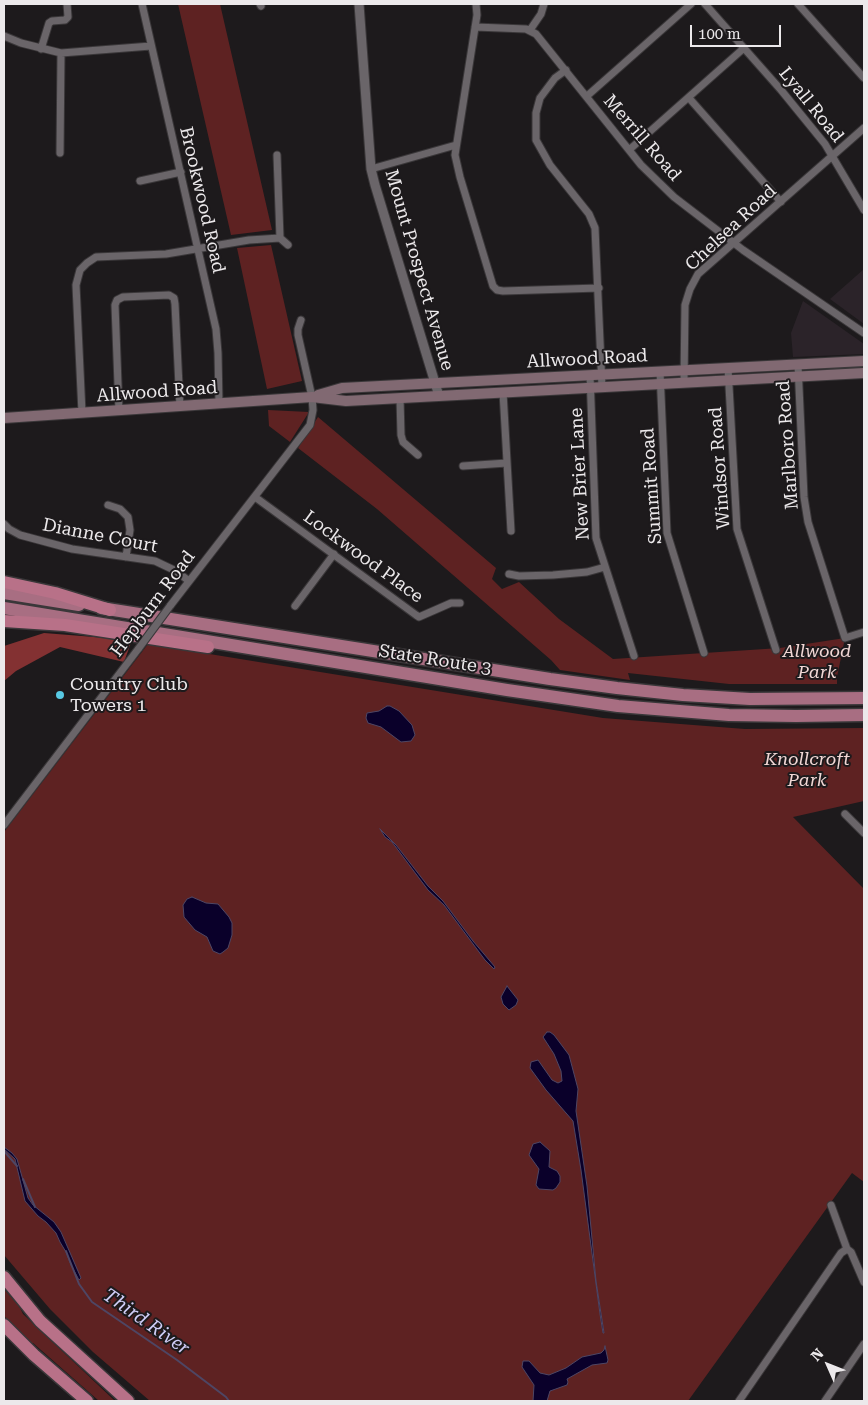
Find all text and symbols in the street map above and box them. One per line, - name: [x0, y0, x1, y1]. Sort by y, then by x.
- scale bar: [693, 15, 784, 47]
- text: 100 m: [698, 25, 741, 43]
- street label: Lyall Road: [774, 63, 848, 147]
- street label: Merrill Road: [599, 90, 685, 186]
- street label: Brookwood Road: [175, 125, 229, 275]
- street label: Mount Prospect Avenue: [380, 167, 458, 373]
- street label: Chelsea Road: [681, 180, 781, 276]
- street label: Allwood Road: [526, 345, 648, 373]
- street label: Allwood Road: [96, 377, 218, 407]
- street label: Marlboro Road: [773, 380, 803, 510]
- street label: Windsor Road: [705, 406, 735, 530]
- street label: New Brier Lane: [566, 407, 594, 541]
- street label: Summit Road: [637, 427, 667, 545]
- street label: Lockwood Place: [299, 506, 427, 608]
- street label: Dianne Court: [41, 514, 159, 558]
- street label: Hepburn Road: [106, 547, 200, 661]
- street label: State Route 3: [377, 640, 493, 680]
- park label: Allwood Park: [783, 641, 851, 684]
- place label: Country Club Towers 1: [70, 674, 188, 716]
- marker: Country Club Towers 1: [54, 689, 66, 701]
- park label: Knollcroft Park: [764, 749, 850, 792]
- water label: Third River: [98, 1284, 194, 1360]
- north arrow: [803, 1340, 853, 1390]
- text: N: [808, 1345, 827, 1364]

